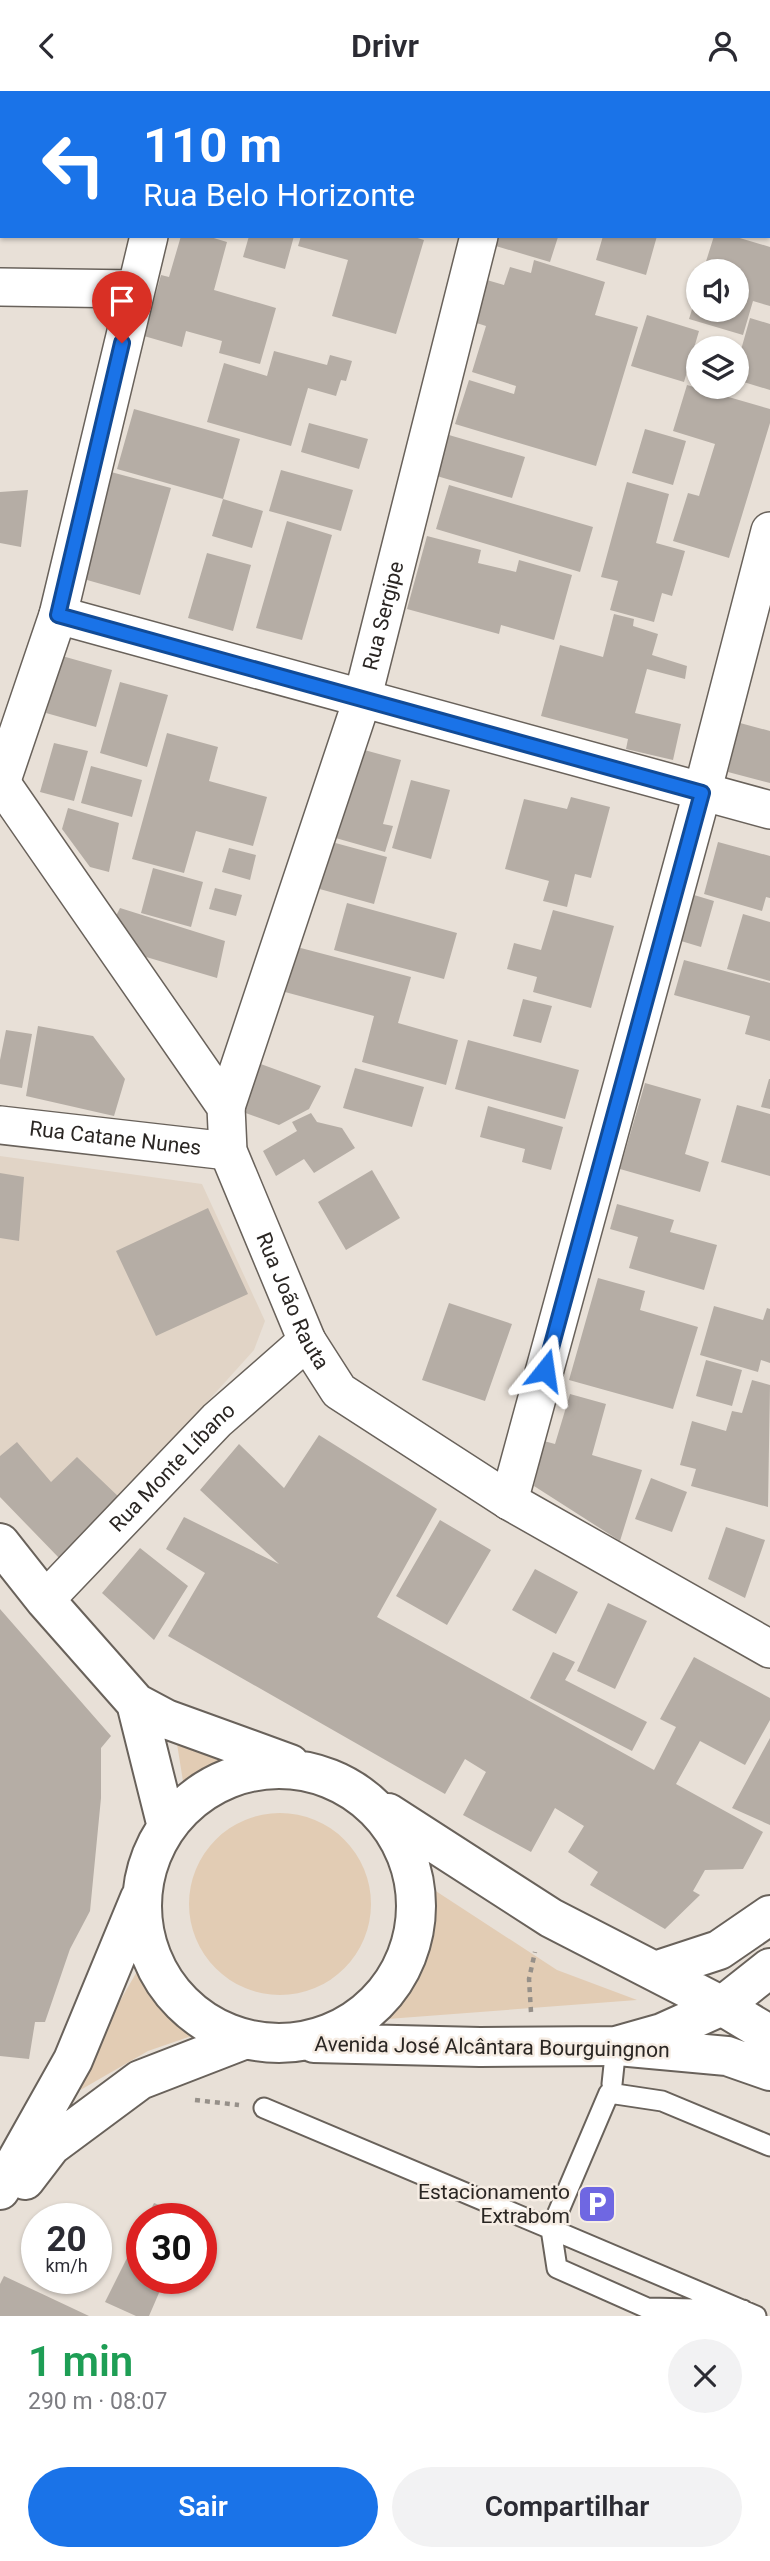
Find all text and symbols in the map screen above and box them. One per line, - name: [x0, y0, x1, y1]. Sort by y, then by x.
- icon: back: [28, 27, 66, 65]
- text: Drivr: [351, 27, 419, 65]
- icon: person: [704, 27, 742, 65]
- text: 110 m: [143, 117, 282, 174]
- icon: left: [28, 119, 119, 210]
- text: Rua Belo Horizonte: [143, 176, 415, 214]
- map controls: [686, 259, 749, 399]
- button: sound: [686, 259, 749, 322]
- pin: [92, 271, 152, 343]
- icon: arrive: [103, 282, 141, 320]
- button: layers: [686, 336, 749, 399]
- street label: Rua Sergipe: [358, 559, 409, 673]
- street label: Rua Catane Nunes: [28, 1116, 202, 1160]
- street label: Rua João Rauta: [251, 1229, 334, 1374]
- position arrow: [508, 1333, 582, 1407]
- street label: Rua Monte Líbano: [105, 1398, 240, 1537]
- street label: Avenida José Alcântara Bourguingnon: [314, 2032, 670, 2062]
- place label: Estacionamento Extrabom: [418, 2180, 570, 2228]
- parking icon: Estacionamento Extrabom: [576, 2183, 618, 2225]
- speed limit sign: 30: [126, 2203, 217, 2294]
- text: 20: [46, 2219, 87, 2260]
- text: km/h: [45, 2255, 88, 2276]
- text: 1 min: [28, 2337, 133, 2386]
- button: close: [668, 2339, 742, 2413]
- text: 290 m · 08:07: [28, 2388, 167, 2415]
- button: Sair: [28, 2467, 378, 2547]
- button: Compartilhar: [392, 2467, 742, 2547]

